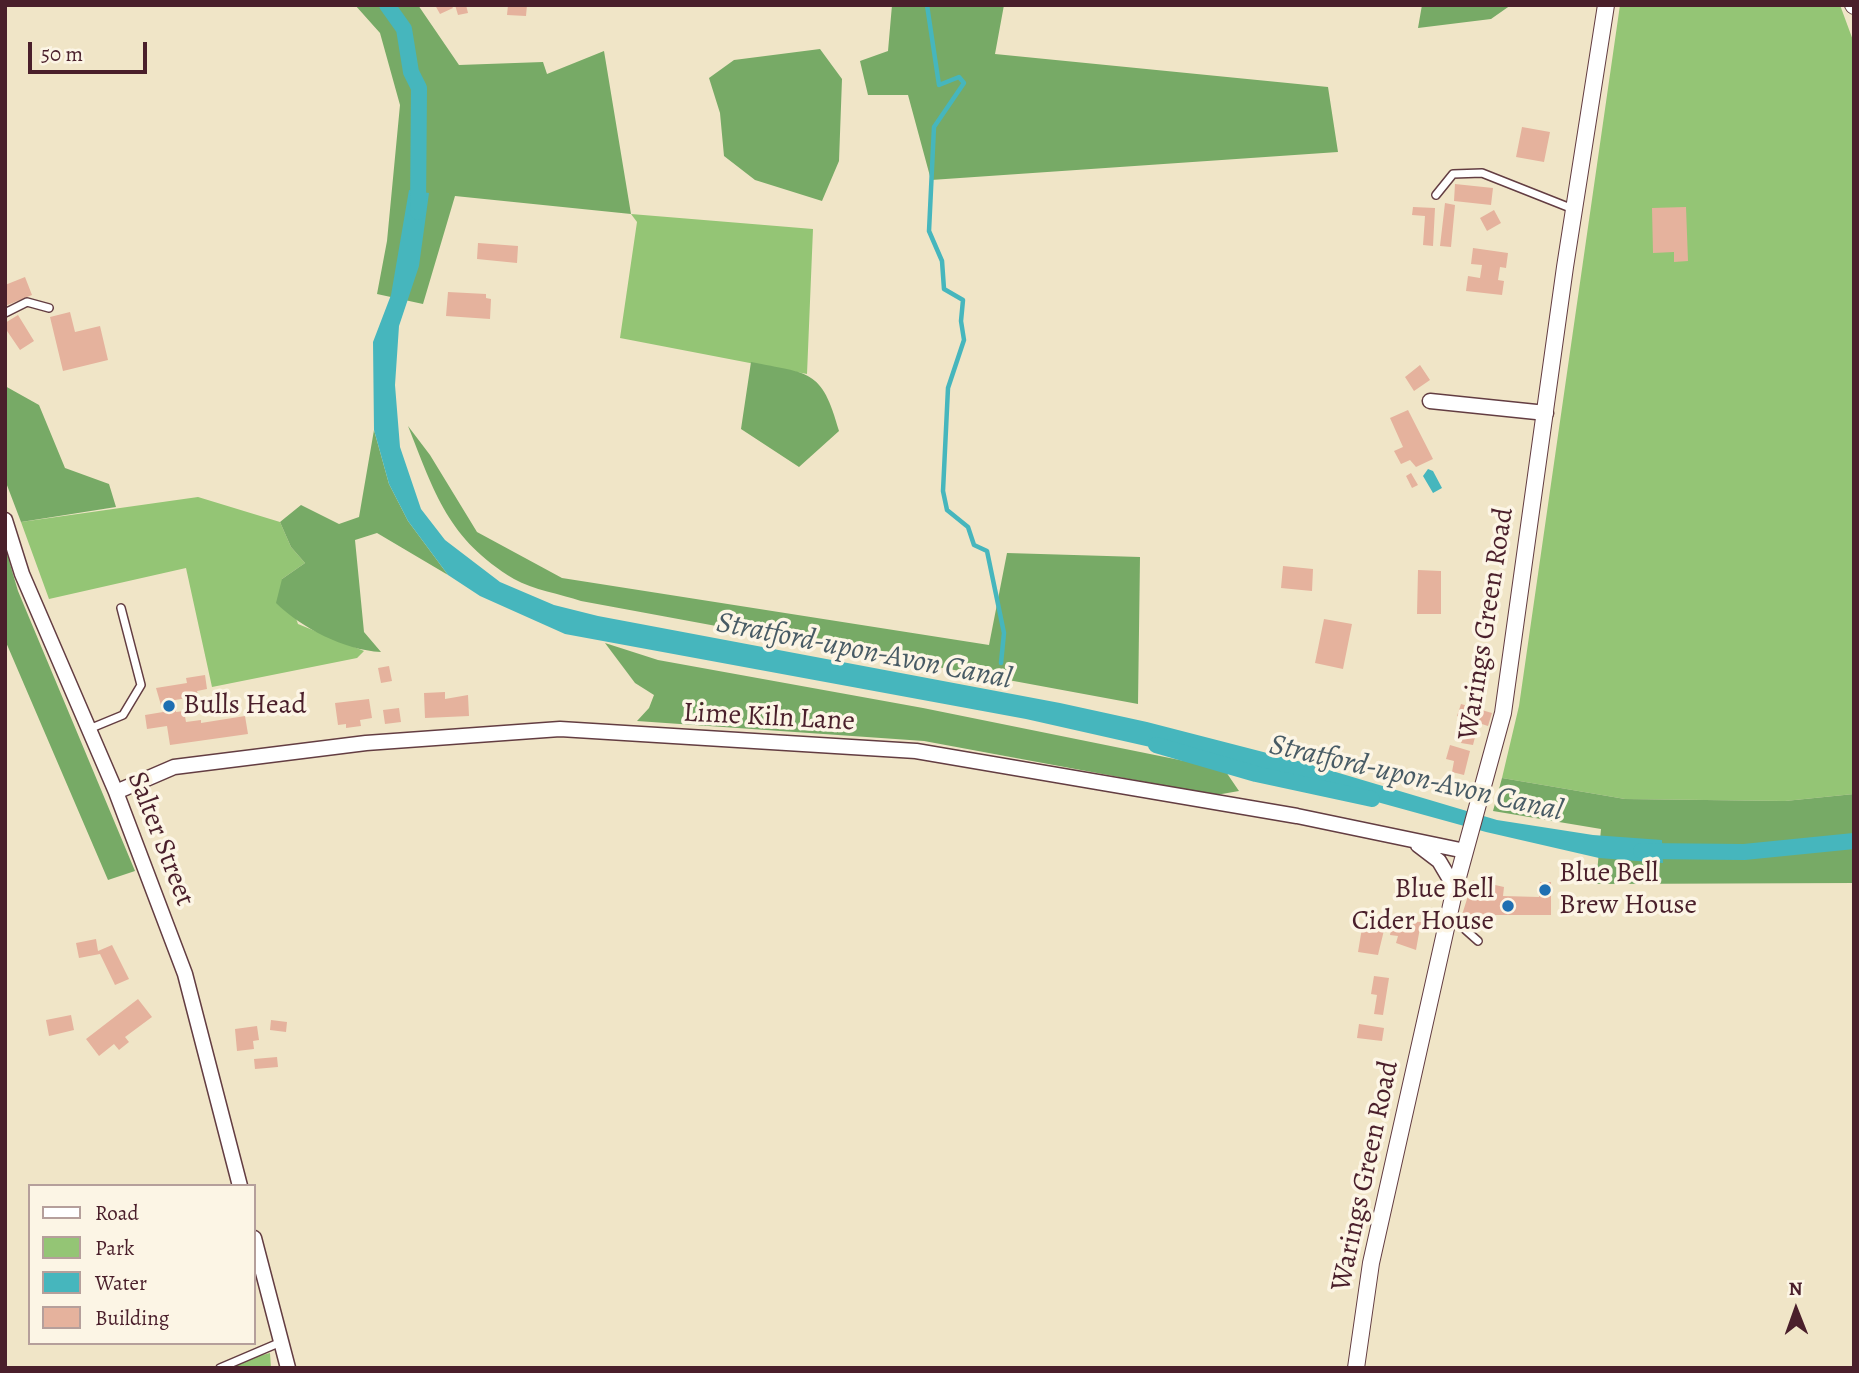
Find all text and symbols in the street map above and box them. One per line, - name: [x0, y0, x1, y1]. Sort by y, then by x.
- scale bar: [32, 28, 150, 72]
- text: 50 m: [41, 40, 83, 68]
- street label: Warings Green Road: [1452, 506, 1522, 742]
- water label: Stratford-upon-Avon Canal: [713, 606, 1015, 698]
- place label: Bulls Head: [183, 689, 307, 723]
- street label: Lime Kiln Lane: [682, 697, 856, 739]
- marker: Bulls Head: [161, 698, 177, 714]
- water label: Stratford-upon-Avon Canal: [1266, 728, 1566, 830]
- street label: Salter Street: [119, 767, 201, 911]
- place label: Blue Bell Brew House: [1559, 857, 1697, 923]
- place label: Blue Bell Cider House: [1352, 873, 1494, 939]
- marker: Blue Bell Brew House: [1537, 882, 1553, 898]
- marker: Blue Bell Cider House: [1500, 898, 1516, 914]
- street label: Warings Green Road: [1325, 1058, 1407, 1294]
- legend: [28, 1184, 256, 1345]
- text: Road: [95, 1199, 139, 1227]
- text: Park: [95, 1234, 134, 1262]
- text: Water: [95, 1269, 147, 1297]
- north arrow: [1761, 1275, 1831, 1345]
- text: N: [1788, 1276, 1803, 1302]
- text: Building: [95, 1304, 169, 1332]

